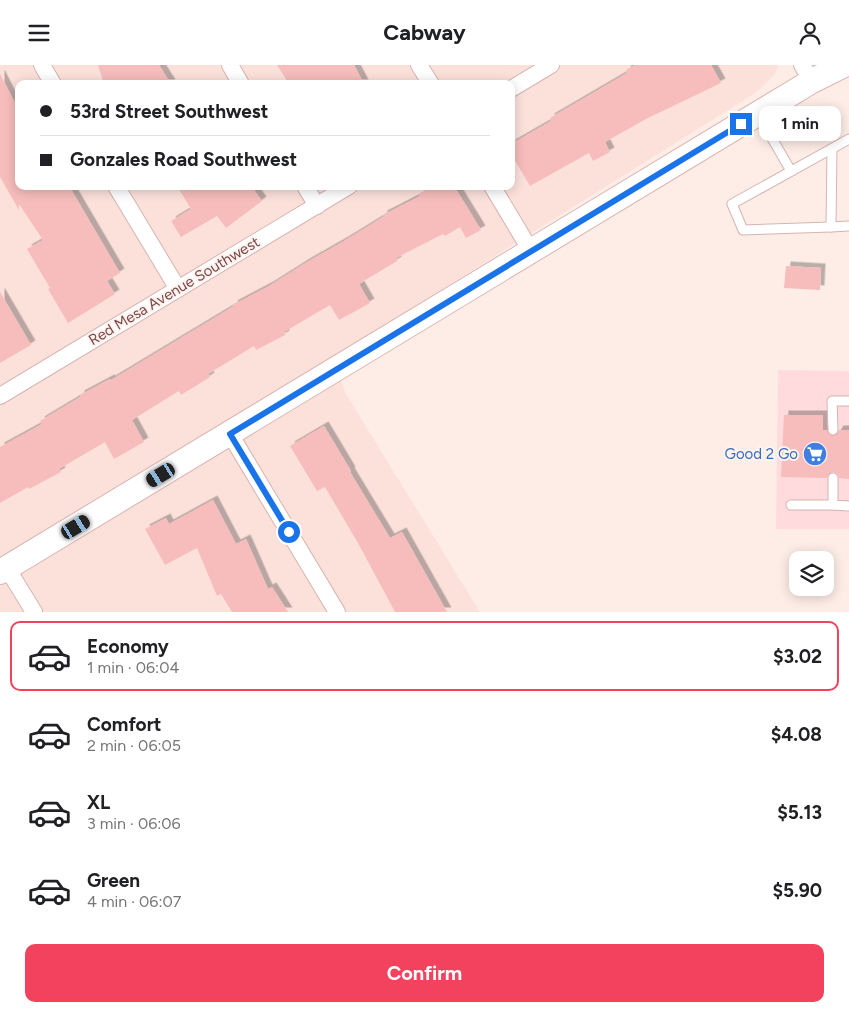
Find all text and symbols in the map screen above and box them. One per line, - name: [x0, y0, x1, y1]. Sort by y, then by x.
- icon: menu: [25, 19, 53, 47]
- text: Cabway: [383, 19, 466, 46]
- icon: person: [796, 19, 824, 47]
- text: 53rd Street Southwest: [70, 100, 268, 123]
- callout: 1 min: [758, 107, 841, 141]
- route end: [730, 113, 752, 135]
- text: 1 min: [781, 114, 819, 133]
- text: Gonzales Road Southwest: [70, 148, 297, 171]
- street label: Red Mesa Avenue Southwest: [85, 233, 263, 349]
- supermarket icon: Good 2 Go: [802, 441, 828, 467]
- place label: Good 2 Go: [725, 445, 798, 463]
- car: [144, 461, 177, 489]
- car: [59, 513, 92, 541]
- route start: [278, 521, 300, 543]
- map controls: [789, 551, 834, 596]
- button: layers: [789, 551, 834, 596]
- icon: car: [27, 634, 72, 679]
- text: Economy: [87, 635, 169, 658]
- text: $3.02: [773, 645, 822, 668]
- text: 1 min · 06:04: [87, 658, 179, 677]
- icon: car: [27, 712, 72, 757]
- text: Comfort: [87, 713, 162, 736]
- text: $4.08: [771, 723, 822, 746]
- text: 2 min · 06:05: [87, 736, 181, 755]
- icon: car: [27, 790, 72, 835]
- text: XL: [87, 791, 110, 814]
- text: $5.13: [777, 801, 822, 824]
- text: 3 min · 06:06: [87, 814, 181, 833]
- icon: car: [27, 868, 72, 913]
- text: Green: [87, 869, 140, 892]
- text: $5.90: [772, 879, 822, 902]
- text: 4 min · 06:07: [87, 892, 181, 911]
- button: Confirm: [25, 944, 824, 1002]

